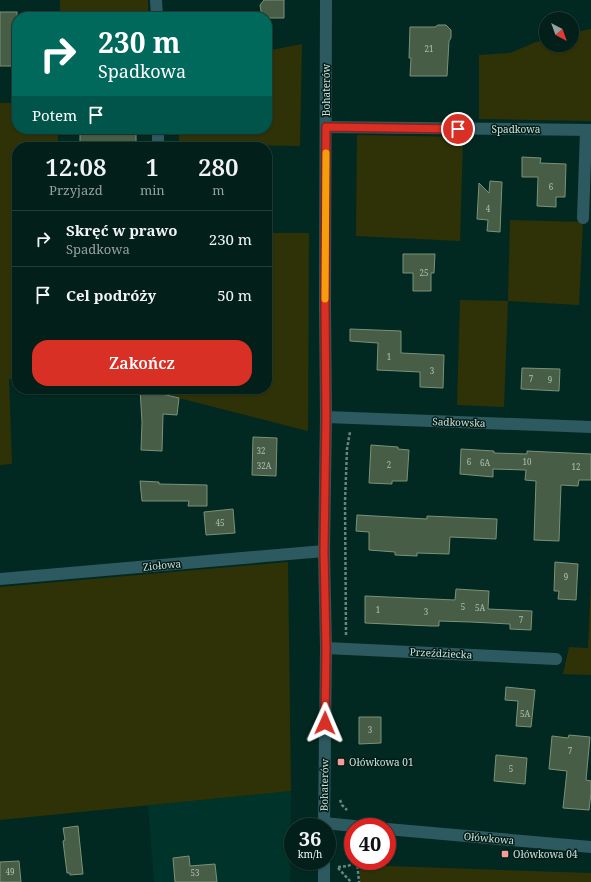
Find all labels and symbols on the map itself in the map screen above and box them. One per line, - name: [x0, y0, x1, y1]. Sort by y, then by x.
- north arrow: [539, 12, 579, 52]
- house number: 21: [425, 43, 433, 54]
- street label: Bohaterów: [319, 63, 333, 116]
- pin: [441, 112, 475, 146]
- street label: Spadkowa: [491, 122, 541, 136]
- house number: 6: [549, 181, 554, 192]
- house number: 4: [486, 203, 491, 214]
- house number: 25: [420, 267, 428, 278]
- house number: 1: [387, 351, 391, 362]
- house number: 3: [430, 365, 435, 376]
- house number: 7: [529, 373, 534, 384]
- house number: 9: [548, 374, 552, 385]
- street label: Sadkowska: [432, 414, 486, 430]
- house number: 32: [257, 445, 265, 456]
- house number: 6: [467, 456, 472, 467]
- house number: 10: [523, 456, 532, 467]
- house number: 6A: [480, 457, 490, 468]
- house number: 2: [387, 459, 391, 470]
- house number: 32A: [257, 460, 272, 471]
- house number: 12: [572, 461, 580, 472]
- house number: 45: [216, 517, 224, 528]
- street label: Ziołowa: [142, 556, 182, 574]
- house number: 9: [564, 571, 568, 582]
- house number: 5: [461, 601, 465, 612]
- house number: 5A: [475, 602, 485, 613]
- house number: 1: [376, 604, 380, 615]
- house number: 3: [424, 606, 429, 617]
- house number: 7: [519, 614, 524, 625]
- street label: Przeździecka: [409, 644, 473, 662]
- position arrow: [304, 702, 346, 744]
- house number: 5A: [520, 708, 530, 719]
- house number: 3: [368, 724, 373, 735]
- house number: 7: [568, 745, 573, 756]
- place label: Ołówkowa 01: [349, 755, 414, 769]
- marker: Ołówkowa 01: [336, 757, 346, 767]
- street label: Bohaterów: [317, 758, 331, 811]
- house number: 5: [509, 763, 513, 774]
- speed limit sign: 40: [344, 818, 396, 870]
- street label: Ołówkowa: [463, 829, 515, 847]
- place label: Ołówkowa 04: [513, 847, 578, 861]
- marker: Ołówkowa 04: [500, 849, 510, 859]
- house number: 49: [6, 866, 14, 877]
- house number: 53: [191, 867, 200, 878]

